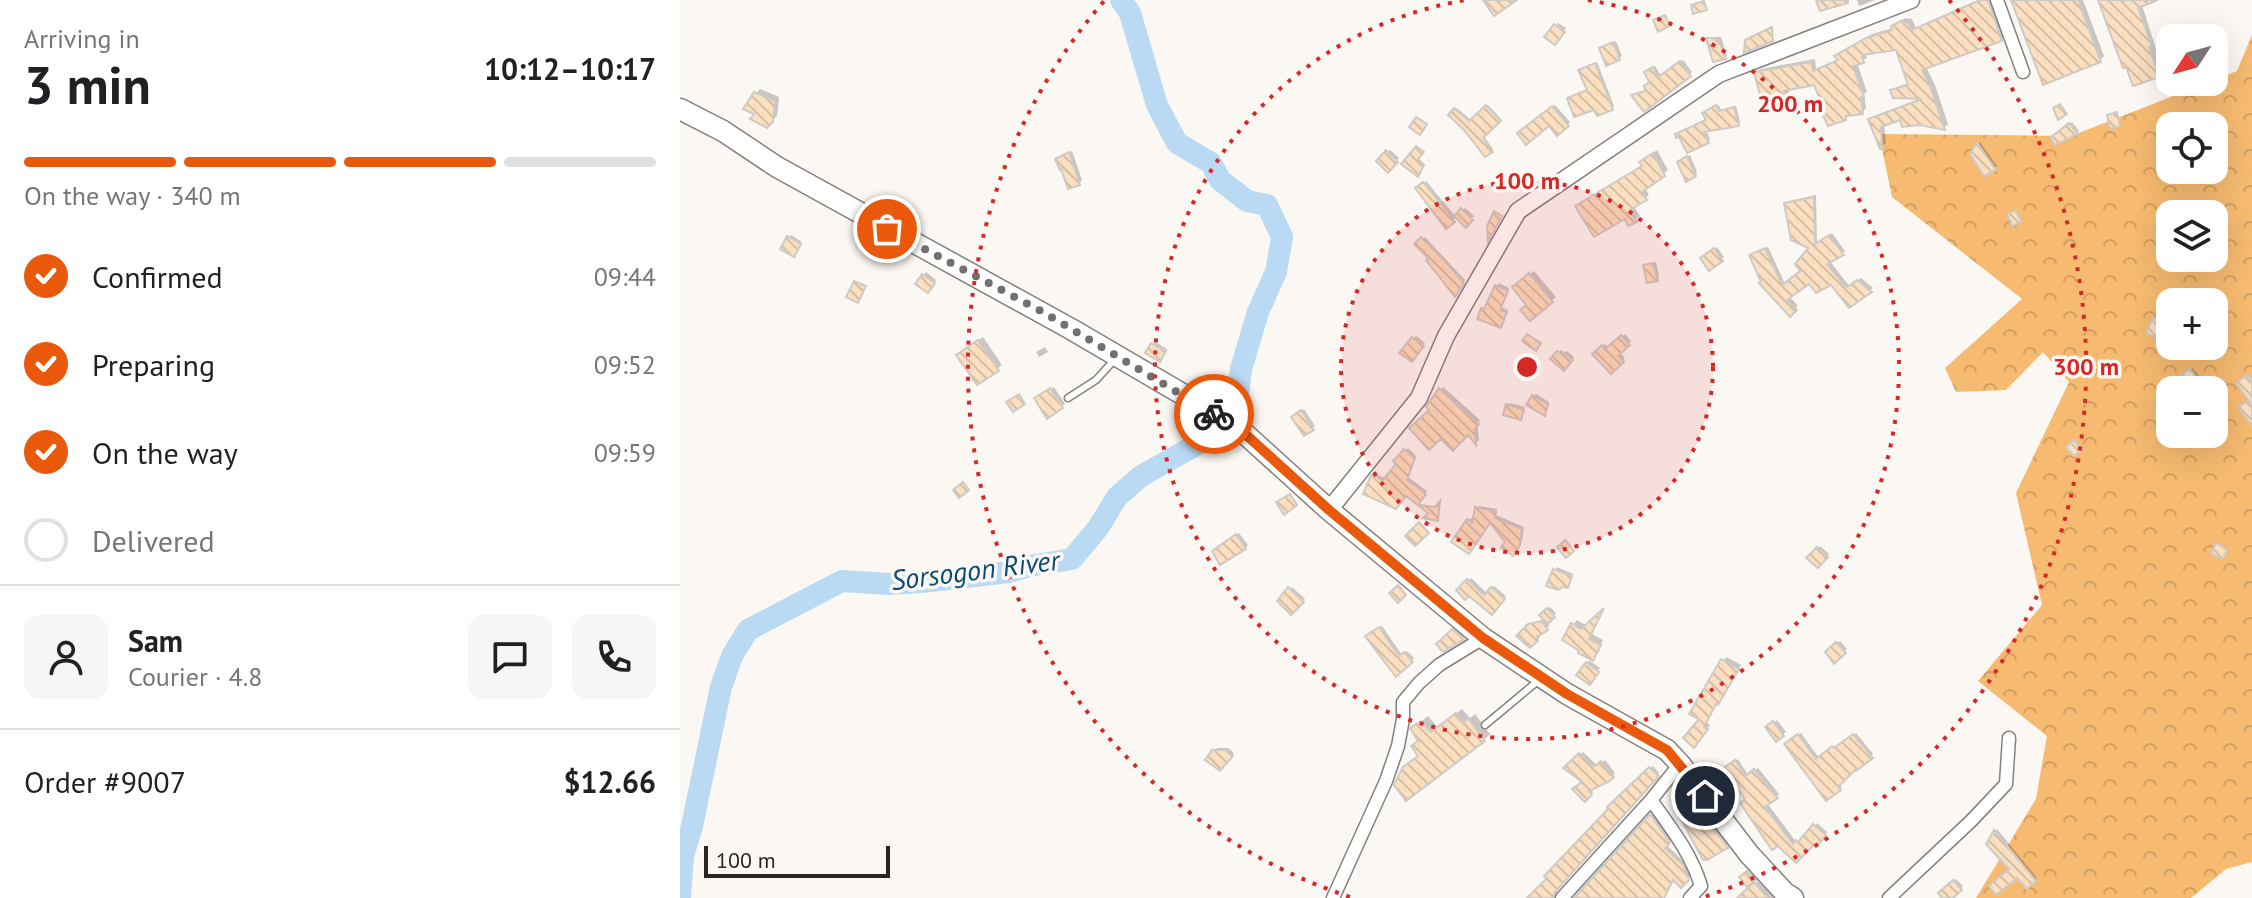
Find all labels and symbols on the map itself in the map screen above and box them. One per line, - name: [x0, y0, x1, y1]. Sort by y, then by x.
- north arrow: [2156, 24, 2228, 96]
- text: 200 m: [1757, 88, 1823, 119]
- text: 100 m: [1494, 165, 1560, 196]
- pin: [853, 195, 921, 263]
- text: 300 m: [2053, 351, 2119, 382]
- centre of rings: [1513, 353, 1541, 381]
- courier: [1174, 374, 1254, 454]
- water label: Sorsogon River: [889, 541, 1063, 598]
- pin: [1671, 762, 1739, 830]
- scale bar: [704, 842, 890, 878]

